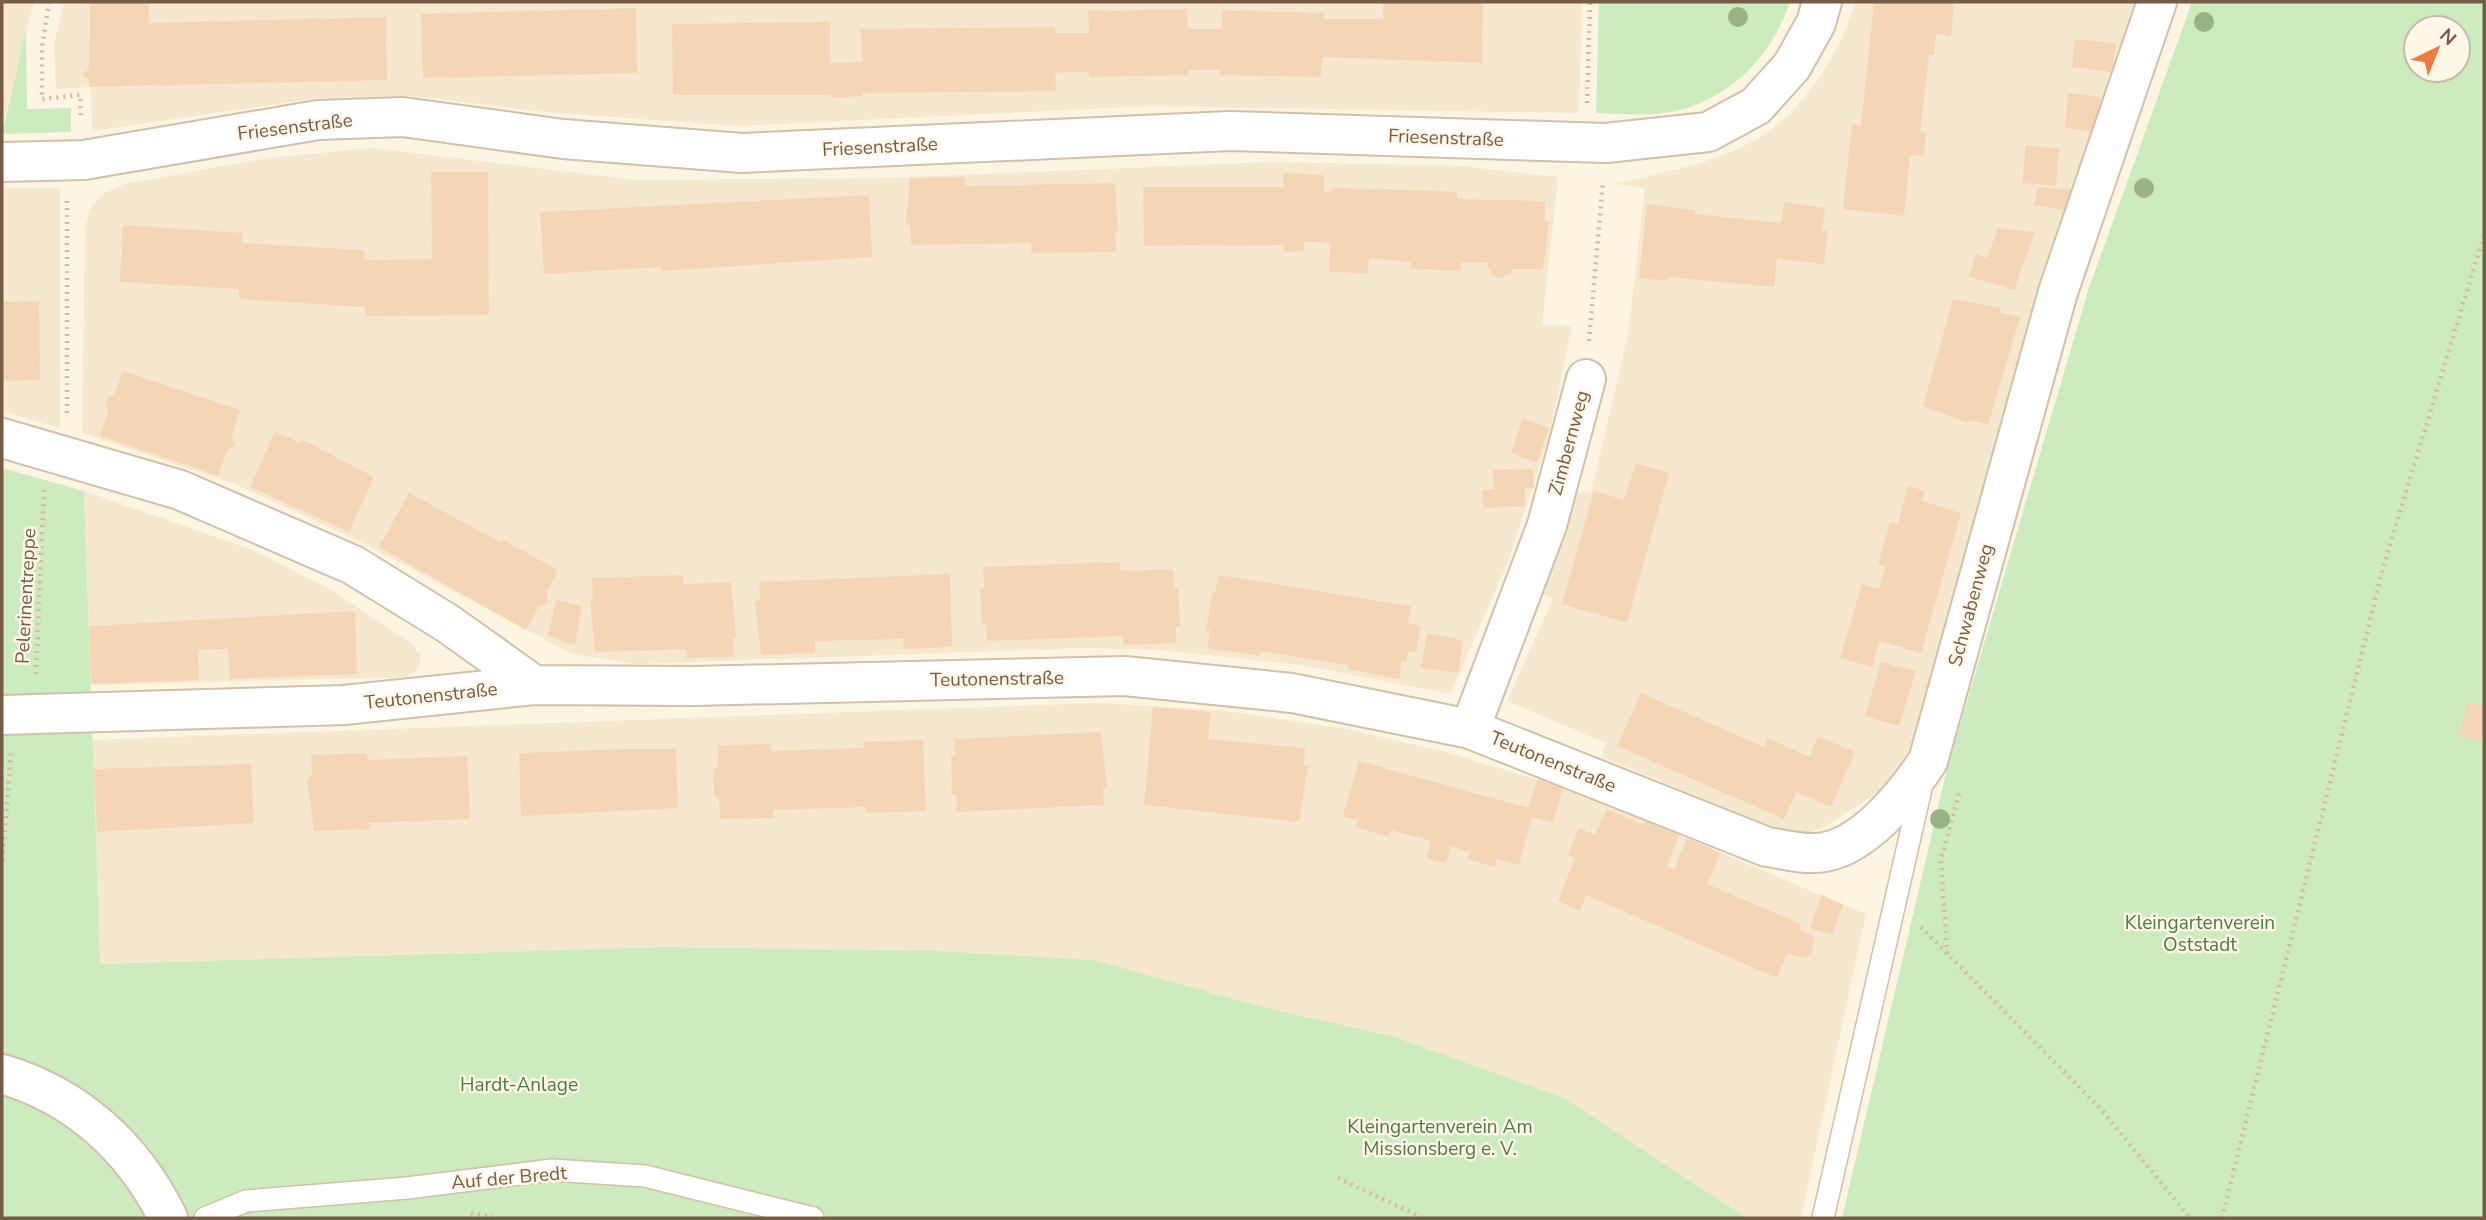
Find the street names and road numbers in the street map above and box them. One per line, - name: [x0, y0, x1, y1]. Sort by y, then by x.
- street label: Friesenstraße: [236, 107, 354, 147]
- street label: Friesenstraße: [1388, 123, 1504, 153]
- street label: Friesenstraße: [821, 131, 939, 163]
- street label: Zimbernweg: [1543, 388, 1595, 498]
- street label: Pelerinentreppe: [9, 527, 43, 665]
- street label: Schwabenweg: [1942, 541, 2000, 669]
- street label: Teutonenstraße: [930, 665, 1064, 693]
- street label: Teutonenstraße: [363, 676, 499, 716]
- street label: Teutonenstraße: [1486, 725, 1620, 799]
- street label: Auf der Bredt: [450, 1160, 568, 1196]

